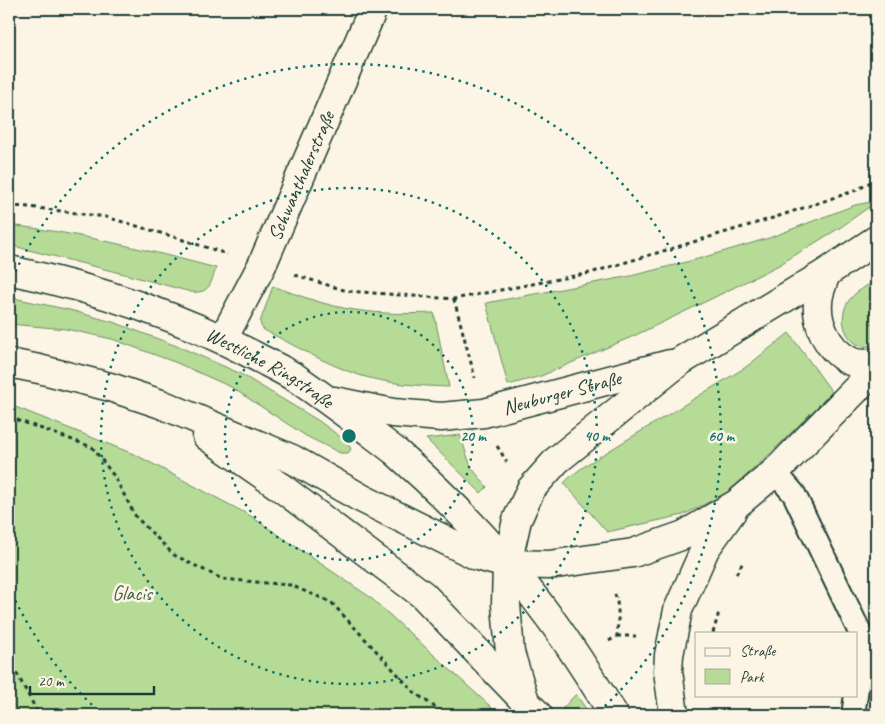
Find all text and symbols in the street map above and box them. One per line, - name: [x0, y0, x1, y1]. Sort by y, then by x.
- street label: Schwanthalerstraße: [262, 106, 340, 244]
- street label: Westliche Ringstraße: [202, 321, 340, 414]
- street label: Neuburger Straße: [500, 365, 625, 420]
- centre of rings: [340, 427, 358, 445]
- text: 20 m: [460, 427, 487, 446]
- text: 40 m: [584, 427, 611, 446]
- text: 60 m: [708, 427, 735, 446]
- park label: Glacis: [112, 581, 154, 606]
- legend: [695, 632, 858, 696]
- text: Straße: [740, 642, 776, 661]
- scale bar: [30, 664, 154, 696]
- text: Park: [740, 668, 765, 687]
- text: 20 m: [38, 672, 65, 691]

